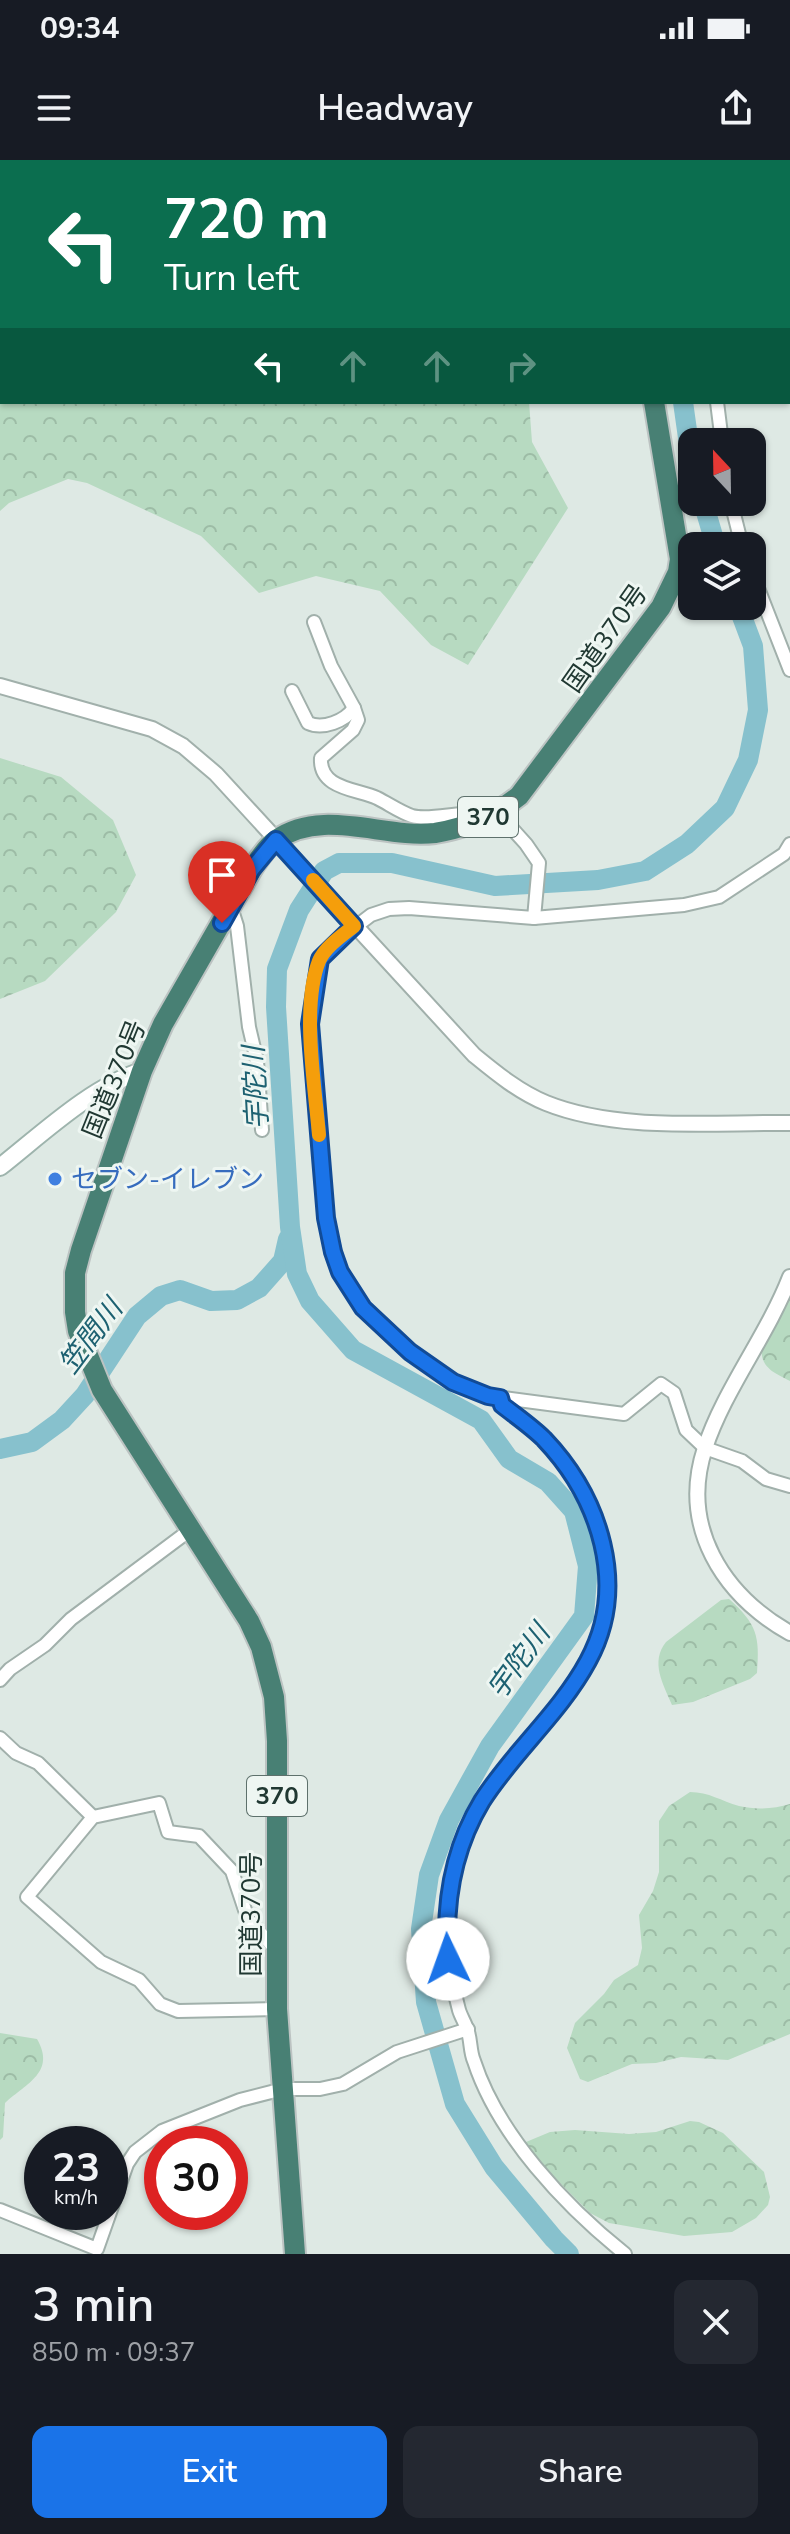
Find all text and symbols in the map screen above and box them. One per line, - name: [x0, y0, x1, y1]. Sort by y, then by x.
- text: 09:34: [40, 8, 119, 49]
- text: Headway: [317, 84, 473, 133]
- icon: menu: [32, 86, 76, 130]
- icon: share: [714, 86, 758, 130]
- text: 720 m: [164, 181, 329, 258]
- icon: left: [32, 192, 136, 296]
- text: Turn left: [164, 254, 299, 303]
- icon: left: [247, 344, 291, 388]
- icon: ahead: [331, 344, 375, 388]
- icon: ahead: [415, 344, 459, 388]
- icon: right: [499, 344, 543, 388]
- north arrow: [678, 428, 766, 516]
- map controls: [678, 428, 766, 620]
- button: layers: [678, 532, 766, 620]
- street label: 国道370号: [555, 577, 656, 699]
- road number: 370: [458, 797, 518, 837]
- pin: [188, 841, 256, 923]
- icon: arrive: [200, 853, 244, 897]
- street label: 国道370号: [75, 1015, 154, 1144]
- water label: 宇陀川: [235, 1042, 277, 1131]
- place label: セブン-イレブン: [71, 1162, 264, 1197]
- marker: セブン-イレブン: [46, 1170, 64, 1188]
- water label: 笠間川: [50, 1289, 133, 1382]
- water label: 宇陀川: [479, 1614, 561, 1707]
- road number: 370: [247, 1776, 307, 1816]
- street label: 国道370号: [234, 1852, 269, 1976]
- position arrow: [406, 1917, 490, 2001]
- speed limit sign: 30: [144, 2126, 248, 2230]
- text: 23: [52, 2141, 100, 2195]
- text: km/h: [54, 2184, 98, 2211]
- text: 3 min: [32, 2272, 154, 2338]
- button: close: [674, 2280, 758, 2364]
- text: 850 m · 09:37: [32, 2335, 195, 2370]
- button: Exit: [32, 2426, 387, 2518]
- button: Share: [403, 2426, 758, 2518]

